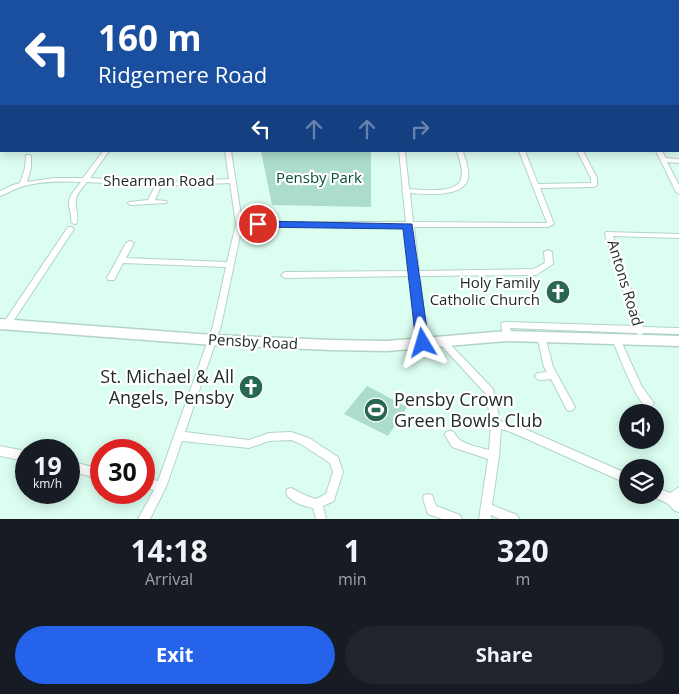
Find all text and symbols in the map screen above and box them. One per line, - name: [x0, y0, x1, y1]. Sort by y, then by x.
- text: 160 m: [98, 14, 202, 61]
- icon: left: [15, 20, 80, 85]
- text: Ridgemere Road: [98, 59, 267, 89]
- icon: left: [247, 115, 275, 143]
- icon: ahead: [300, 115, 328, 143]
- icon: ahead: [353, 115, 381, 143]
- icon: right: [406, 115, 434, 143]
- park label: Pensby Park: [276, 167, 362, 187]
- street label: Shearman Road: [103, 170, 215, 190]
- pin: [237, 203, 279, 245]
- icon: arrive: [244, 210, 272, 238]
- street label: Antons Road: [603, 237, 649, 328]
- place label: Holy Family Catholic Church: [430, 272, 540, 309]
- church icon: Holy Family Catholic Church: [545, 279, 571, 305]
- position arrow: [396, 316, 448, 368]
- street label: Pensby Road: [207, 329, 299, 353]
- place label: St. Michael & All Angels, Pensby: [100, 364, 235, 409]
- church icon: St. Michael & All Angels, Pensby: [238, 374, 264, 400]
- place label: Pensby Crown Green Bowls Club: [394, 387, 543, 432]
- sports icon: Pensby Crown Green Bowls Club: [363, 397, 389, 423]
- map controls: [619, 404, 664, 504]
- button: sound: [619, 404, 664, 449]
- speed limit sign: 30: [90, 439, 155, 504]
- text: 19: [33, 448, 62, 482]
- button: layers: [619, 459, 664, 504]
- text: km/h: [33, 475, 62, 492]
- text: 14:18: [130, 530, 208, 571]
- text: 1: [344, 530, 361, 571]
- text: 320: [497, 530, 549, 571]
- text: Arrival: [145, 568, 193, 590]
- text: min: [338, 568, 367, 590]
- text: m: [515, 568, 530, 590]
- button: Exit: [15, 626, 335, 684]
- button: Share: [345, 626, 664, 684]

